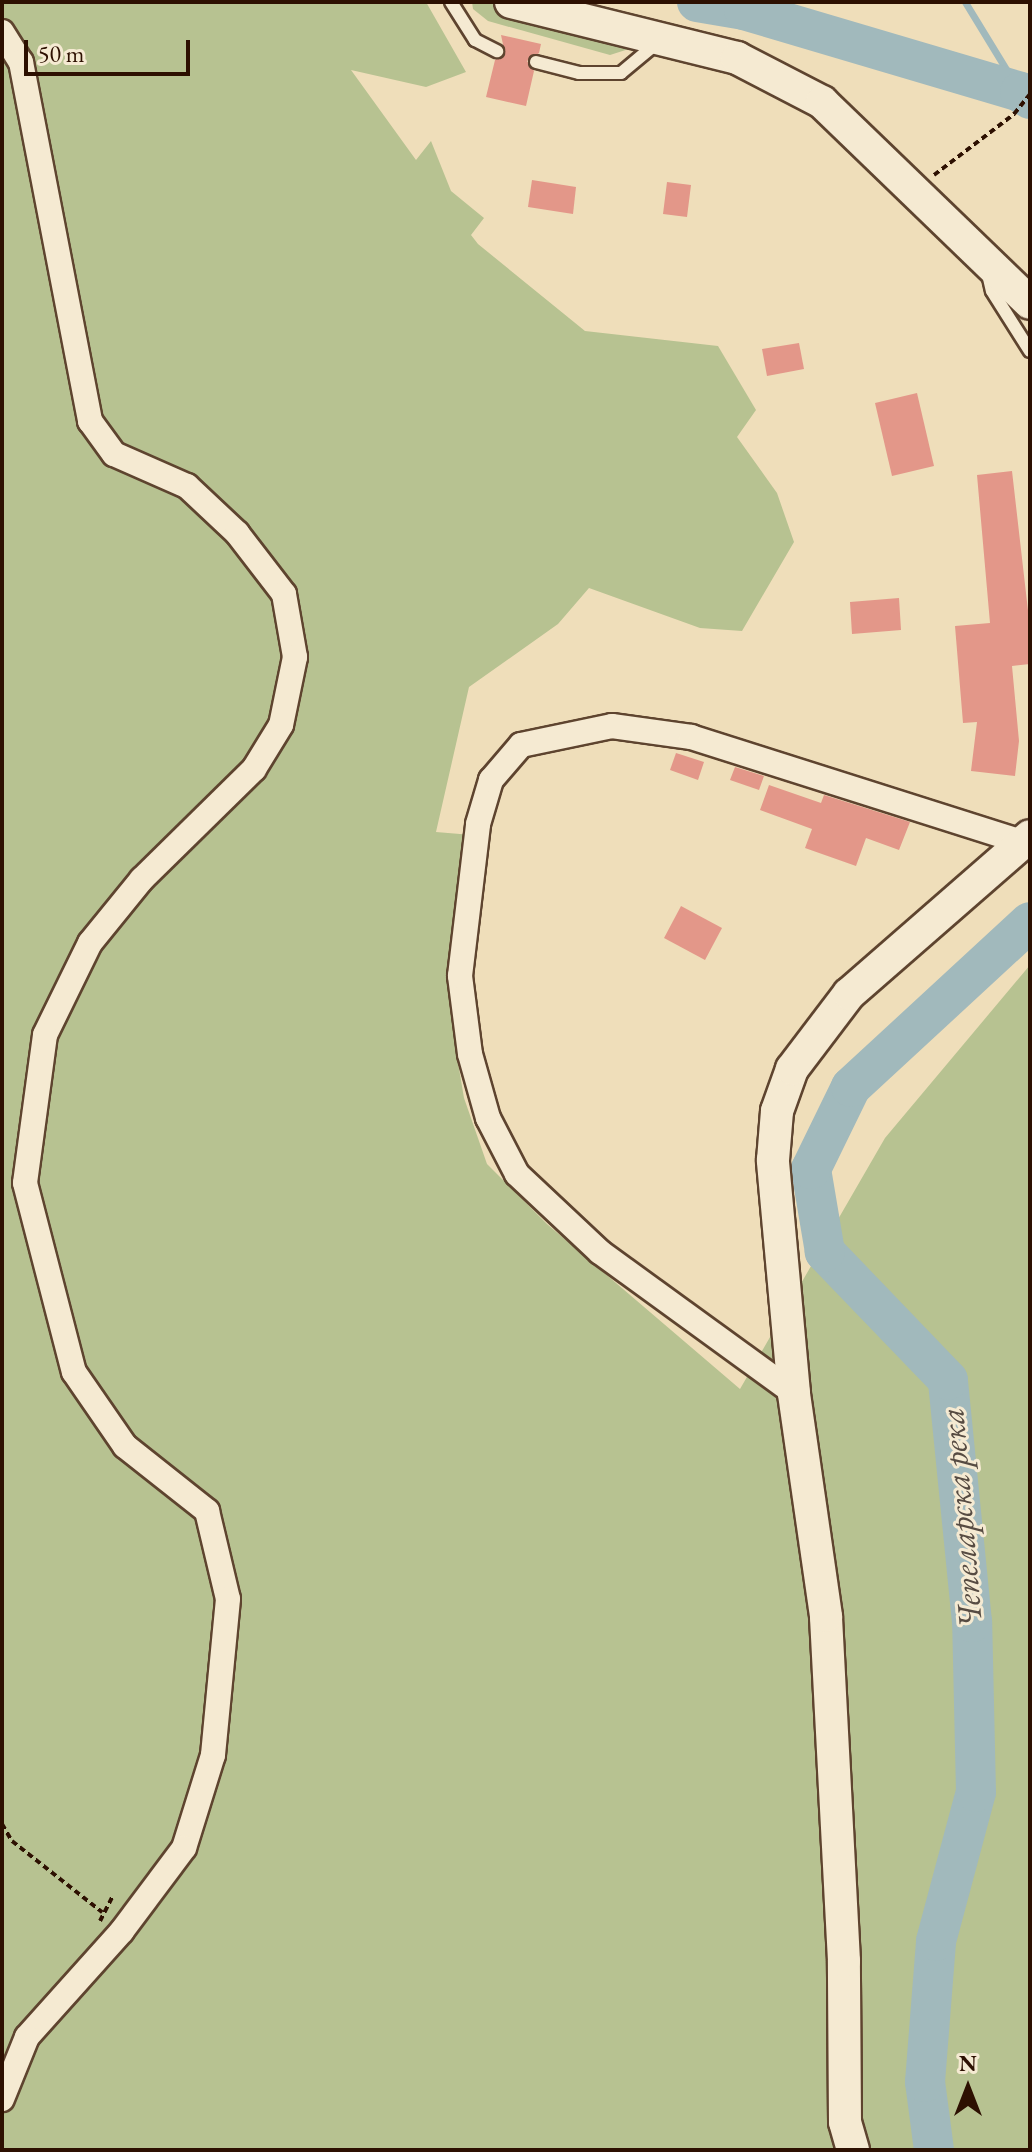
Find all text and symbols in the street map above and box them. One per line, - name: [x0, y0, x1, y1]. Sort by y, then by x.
- scale bar: [28, 24, 194, 74]
- text: 50 m: [38, 38, 85, 69]
- water label: Чепеларска река: [931, 1406, 991, 1630]
- north arrow: [928, 2048, 1008, 2128]
- text: N: [959, 2049, 977, 2078]

